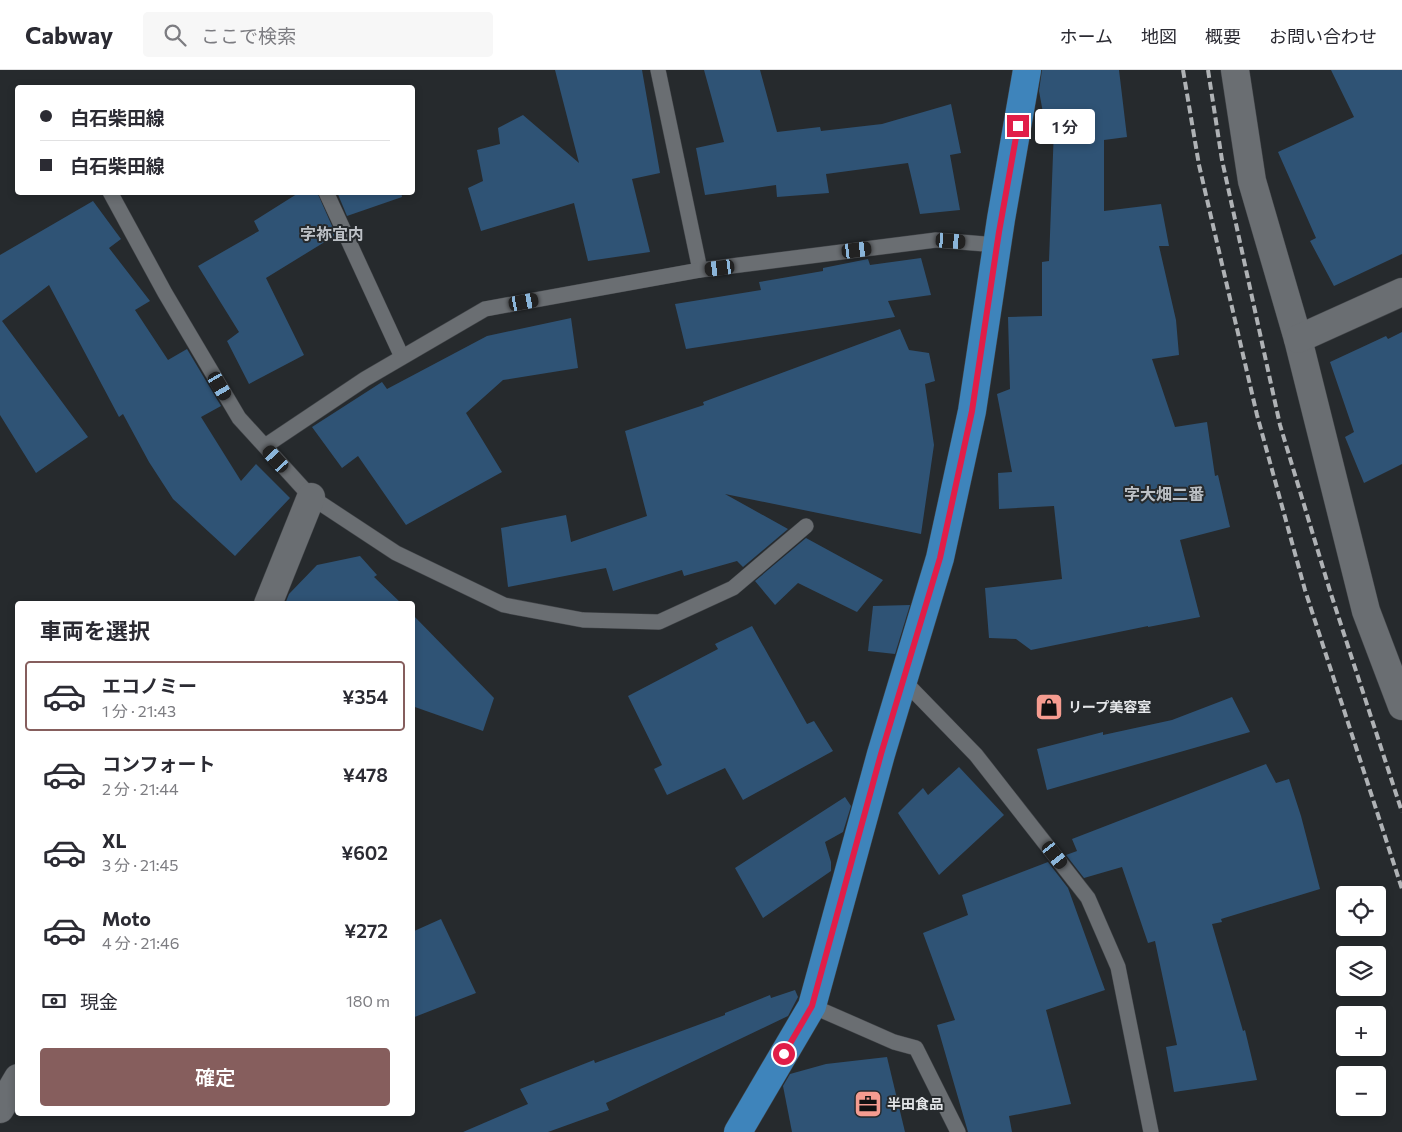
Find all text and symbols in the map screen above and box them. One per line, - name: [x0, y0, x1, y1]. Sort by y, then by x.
- search box: [143, 12, 493, 57]
- text: Cabway: [25, 20, 113, 49]
- icon: search: [161, 21, 189, 49]
- text: ここで検索: [201, 24, 296, 47]
- text: ホーム: [1060, 25, 1113, 47]
- text: 地図: [1141, 25, 1177, 47]
- text: 概要: [1205, 25, 1241, 47]
- text: お問い合わせ: [1269, 25, 1377, 47]
- text: 白石柴田線: [70, 106, 165, 129]
- callout: 1 分: [1036, 108, 1096, 144]
- route end: [1007, 115, 1029, 137]
- text: 1 分: [1052, 117, 1078, 136]
- text: 白石柴田線: [70, 154, 165, 177]
- district label: 字祢宜内: [300, 224, 364, 243]
- car: [935, 232, 966, 250]
- car: [841, 241, 872, 259]
- car: [704, 259, 735, 277]
- car: [507, 292, 540, 312]
- car: [206, 369, 233, 403]
- car: [260, 443, 291, 475]
- district label: 字大畑二番: [1124, 484, 1204, 503]
- text: 車両を選択: [40, 617, 150, 644]
- icon: car: [42, 674, 87, 719]
- text: エコノミー: [102, 674, 197, 697]
- text: ¥354: [342, 685, 388, 708]
- shop icon: リープ美容室: [1034, 692, 1064, 722]
- place label: リープ美容室: [1068, 698, 1151, 715]
- text: 1 分 · 21:43: [102, 701, 176, 720]
- icon: car: [42, 752, 87, 797]
- text: コンフォート: [102, 752, 215, 775]
- text: ¥478: [343, 763, 388, 786]
- text: 2 分 · 21:44: [102, 779, 179, 798]
- text: XL: [102, 829, 127, 852]
- icon: car: [42, 830, 87, 875]
- car: [1039, 839, 1070, 871]
- text: ¥602: [341, 841, 388, 864]
- text: 3 分 · 21:45: [102, 855, 178, 874]
- map controls: [1336, 886, 1386, 1116]
- button: locate: [1336, 886, 1386, 936]
- text: Moto: [102, 907, 151, 930]
- icon: car: [42, 908, 87, 953]
- text: ¥272: [344, 919, 388, 942]
- text: 4 分 · 21:46: [102, 933, 179, 952]
- button: layers: [1336, 946, 1386, 996]
- icon: cash: [40, 987, 68, 1015]
- text: 現金: [80, 990, 118, 1013]
- text: 180 m: [346, 991, 390, 1010]
- button: +: [1336, 1006, 1386, 1056]
- route start: [773, 1043, 795, 1065]
- button: 確定: [40, 1048, 390, 1106]
- button: −: [1336, 1066, 1386, 1116]
- office icon: 半田食品: [853, 1089, 883, 1119]
- place label: 半田食品: [887, 1095, 943, 1112]

